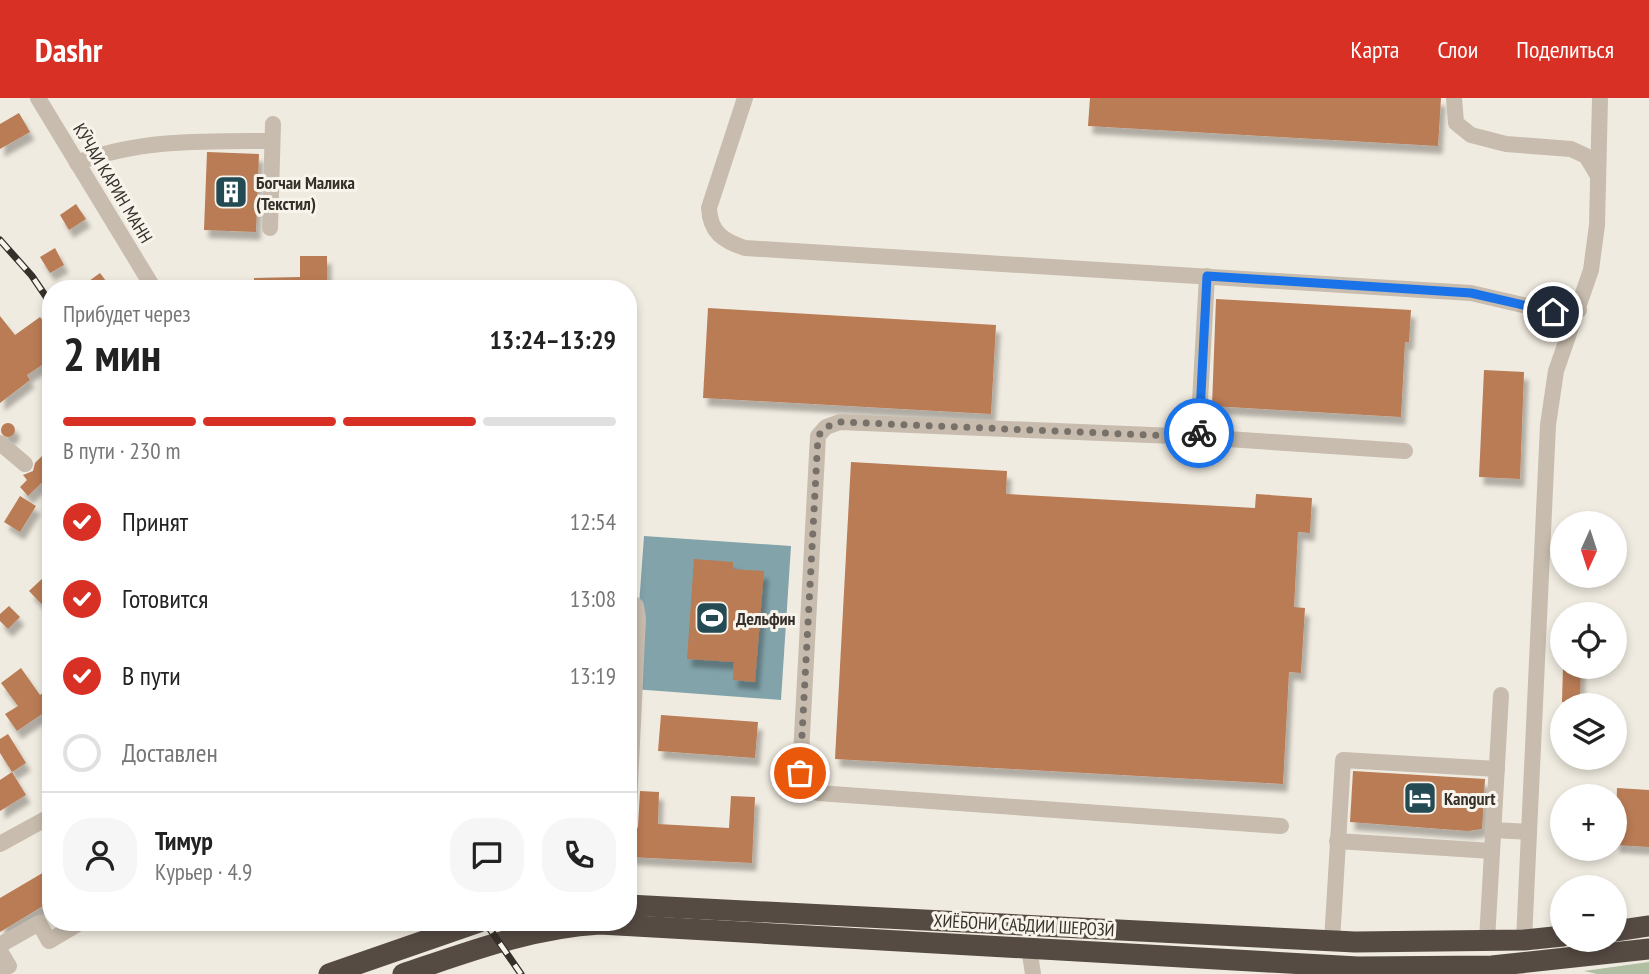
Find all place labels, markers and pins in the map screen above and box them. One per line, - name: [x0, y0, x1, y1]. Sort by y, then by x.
- place label: Богчаи Малика (Текстил): [256, 171, 355, 215]
- building icon: Богчаи Малика (Текстил): [212, 173, 250, 211]
- pin: [1523, 282, 1583, 342]
- sports icon: Дельфин: [693, 599, 731, 637]
- place label: Дельфин: [736, 607, 796, 630]
- pin: [770, 743, 830, 803]
- hotel icon: Kangurt: [1401, 779, 1439, 817]
- place label: Kangurt: [1444, 787, 1496, 810]

